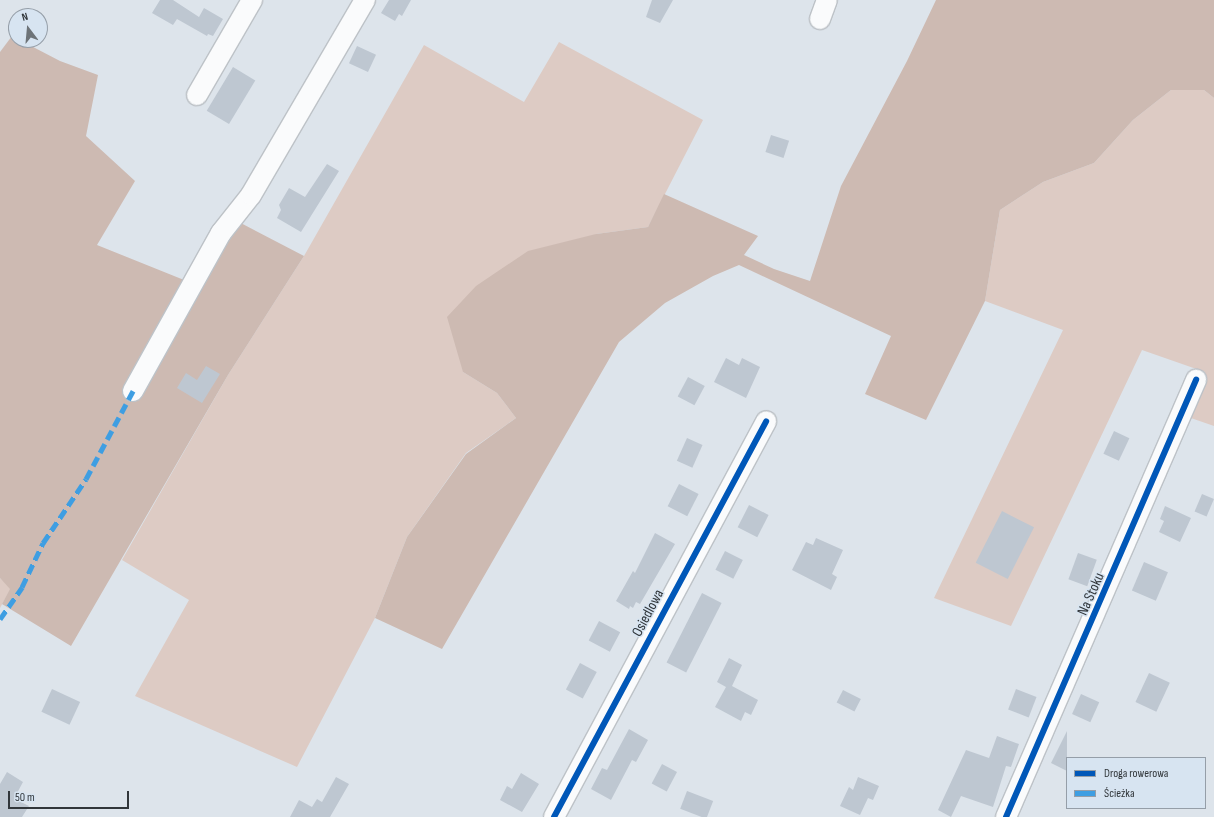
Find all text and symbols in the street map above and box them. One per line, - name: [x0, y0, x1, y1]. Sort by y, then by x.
- north arrow: [8, 8, 48, 48]
- text: N: [20, 10, 29, 24]
- street label: Na Stoku: [1074, 570, 1108, 618]
- street label: Osiedlowa: [628, 586, 668, 640]
- legend: [1066, 757, 1206, 809]
- text: Droga rowerowa: [1104, 766, 1168, 781]
- scale bar: [10, 783, 131, 809]
- text: Ścieżka: [1104, 786, 1135, 801]
- text: 50 m: [15, 790, 35, 805]

